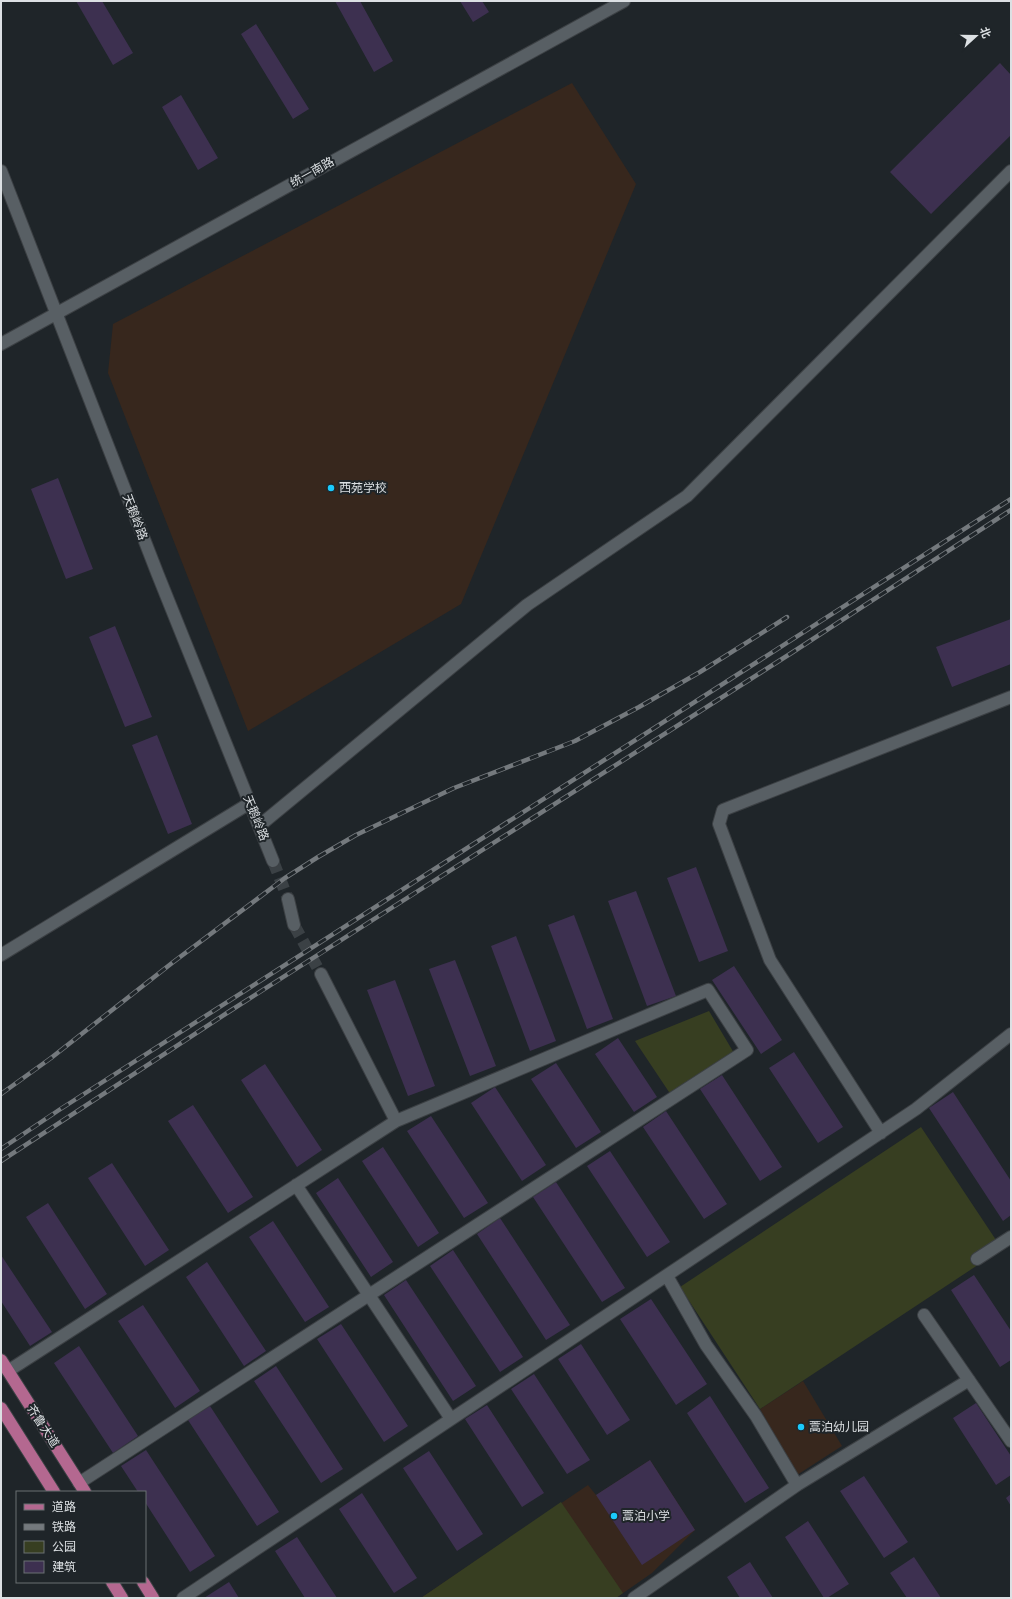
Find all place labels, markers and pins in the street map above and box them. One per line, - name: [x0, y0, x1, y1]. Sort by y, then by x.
- place label: 西苑学校: [339, 481, 387, 495]
- marker: 西苑学校: [326, 483, 336, 493]
- place label: 蒿泊幼儿园: [809, 1420, 869, 1434]
- marker: 蒿泊幼儿园: [796, 1422, 806, 1432]
- place label: 蒿泊小学: [622, 1509, 670, 1523]
- marker: 蒿泊小学: [609, 1511, 619, 1521]

